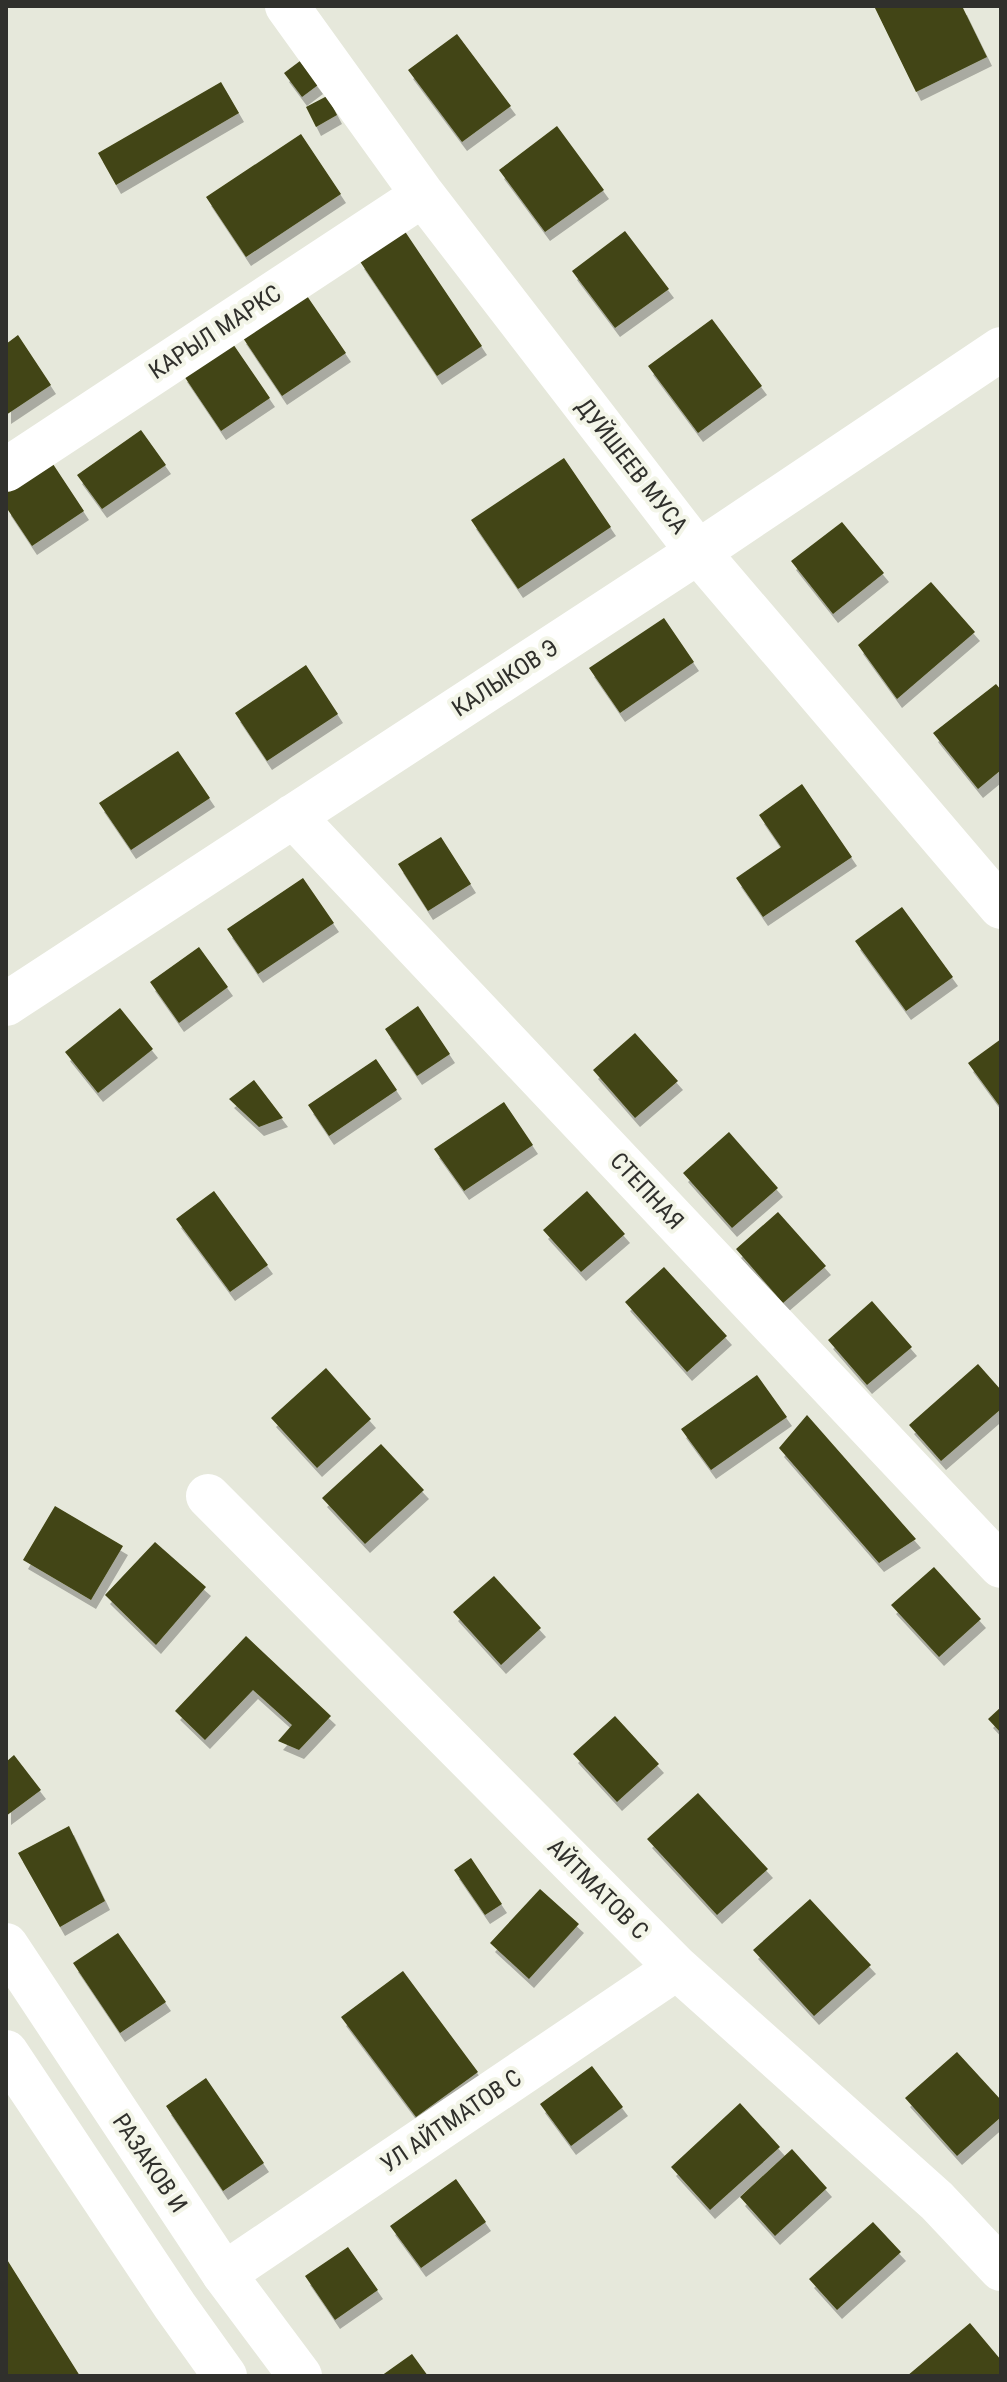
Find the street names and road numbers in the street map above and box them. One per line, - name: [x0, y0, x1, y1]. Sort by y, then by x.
- street label: КАРЫЛ МАРКС: [144, 279, 286, 385]
- street label: ДУЙШЕЕВ МУСА: [570, 393, 694, 539]
- street label: КАЛЫКОВ Э: [447, 633, 563, 723]
- street label: СТЕПНАЯ: [604, 1147, 690, 1235]
- street label: АЙТМАТОВ С: [542, 1833, 654, 1945]
- street label: УЛ АЙТМАТОВ С: [375, 2064, 527, 2178]
- street label: РАЗАКОВ И: [107, 2108, 193, 2218]

